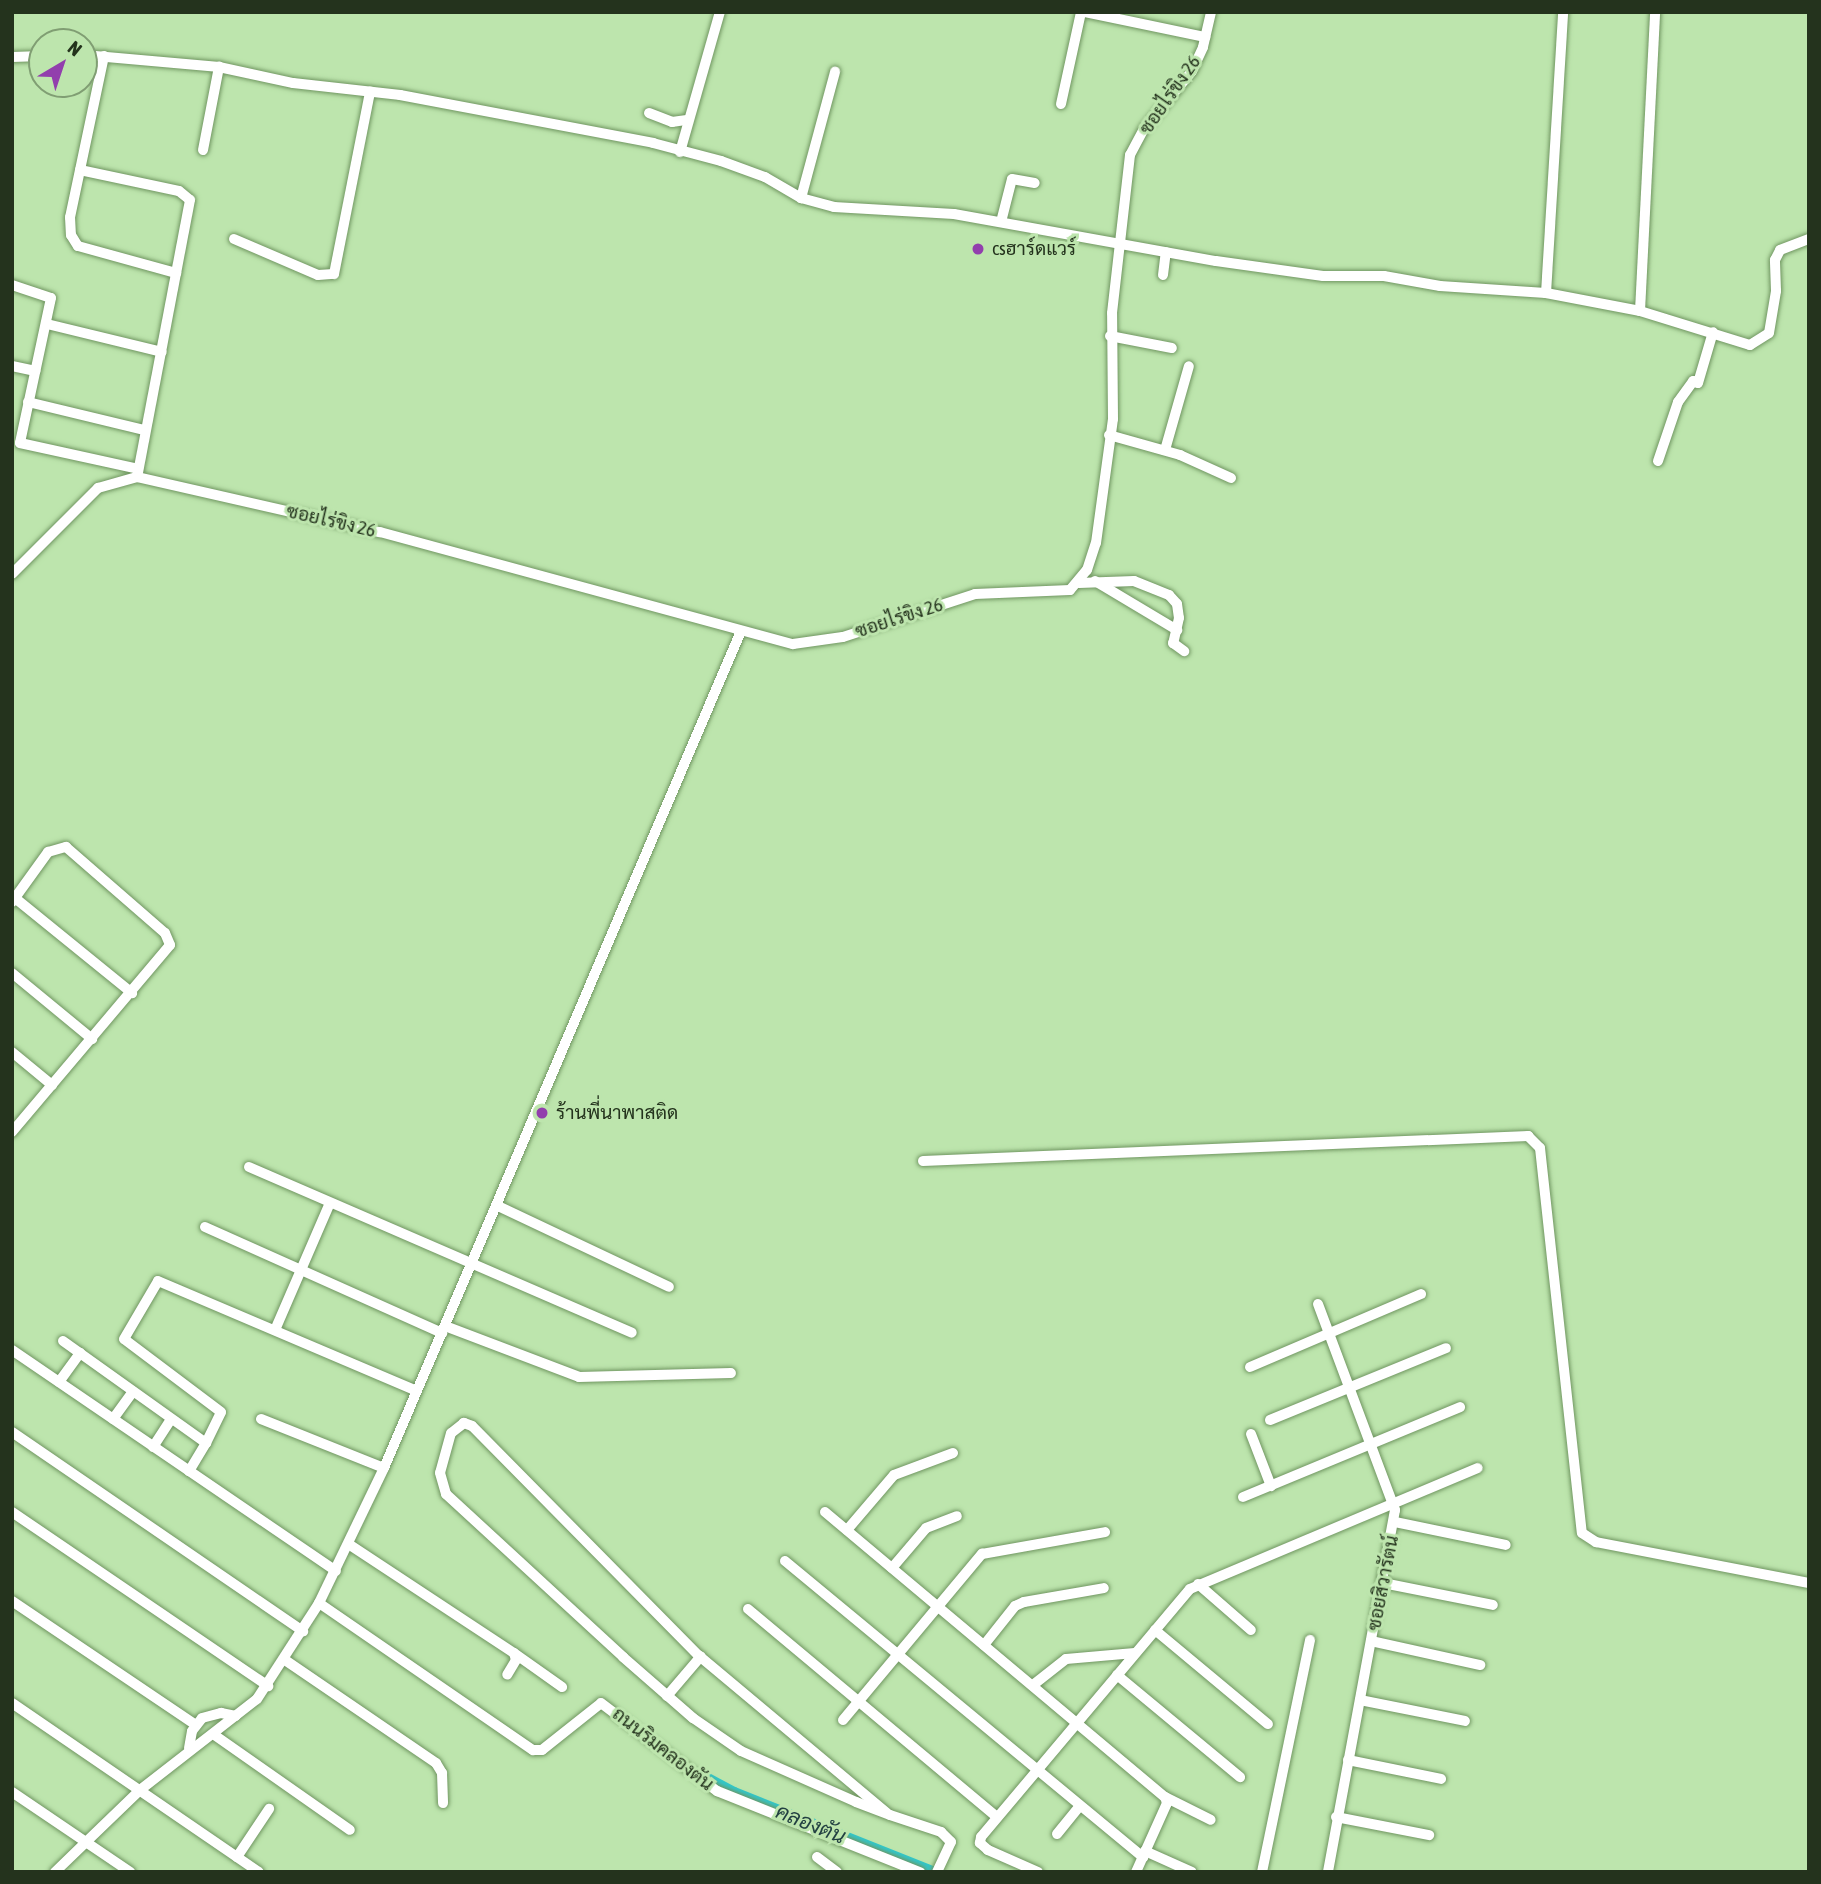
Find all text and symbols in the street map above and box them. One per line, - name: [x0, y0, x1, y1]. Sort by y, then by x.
- north arrow: [28, 28, 98, 98]
- text: N: [64, 36, 86, 60]
- street label: ซอยไร่ขิง 26: [1135, 51, 1205, 139]
- place label: csฮาร์ดแวร์: [992, 238, 1076, 260]
- marker: csฮาร์ดแวร์: [970, 241, 986, 257]
- street label: ซอยไร่ขิง 26: [284, 500, 378, 542]
- street label: ซอยไร่ขิง 26: [852, 593, 946, 643]
- place label: ร้านพี่นาพาสติด: [556, 1102, 678, 1124]
- marker: ร้านพี่นาพาสติด: [534, 1105, 550, 1121]
- street label: ซอยสิวารัตน์: [1363, 1533, 1403, 1633]
- street label: ถนนริมคลองตัน: [608, 1702, 718, 1796]
- water label: คลองตัน: [773, 1798, 849, 1848]

